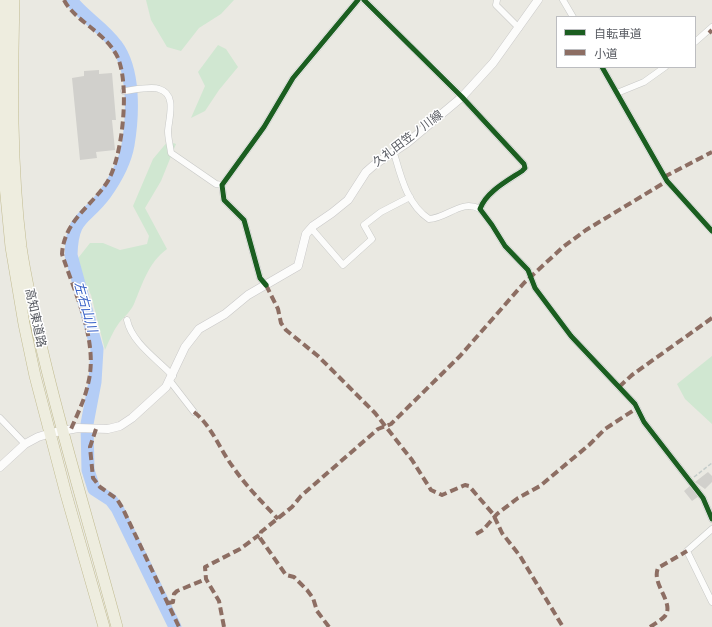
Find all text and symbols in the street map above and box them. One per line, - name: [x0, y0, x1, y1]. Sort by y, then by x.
- legend: [556, 16, 696, 68]
- text: 自転車道: [594, 27, 642, 41]
- text: 小道: [594, 47, 618, 61]
- street label: 久礼田笠ノ川線: [370, 108, 446, 170]
- water label: 左右山川: [70, 280, 100, 334]
- street label: 高知東道路: [22, 287, 48, 349]

